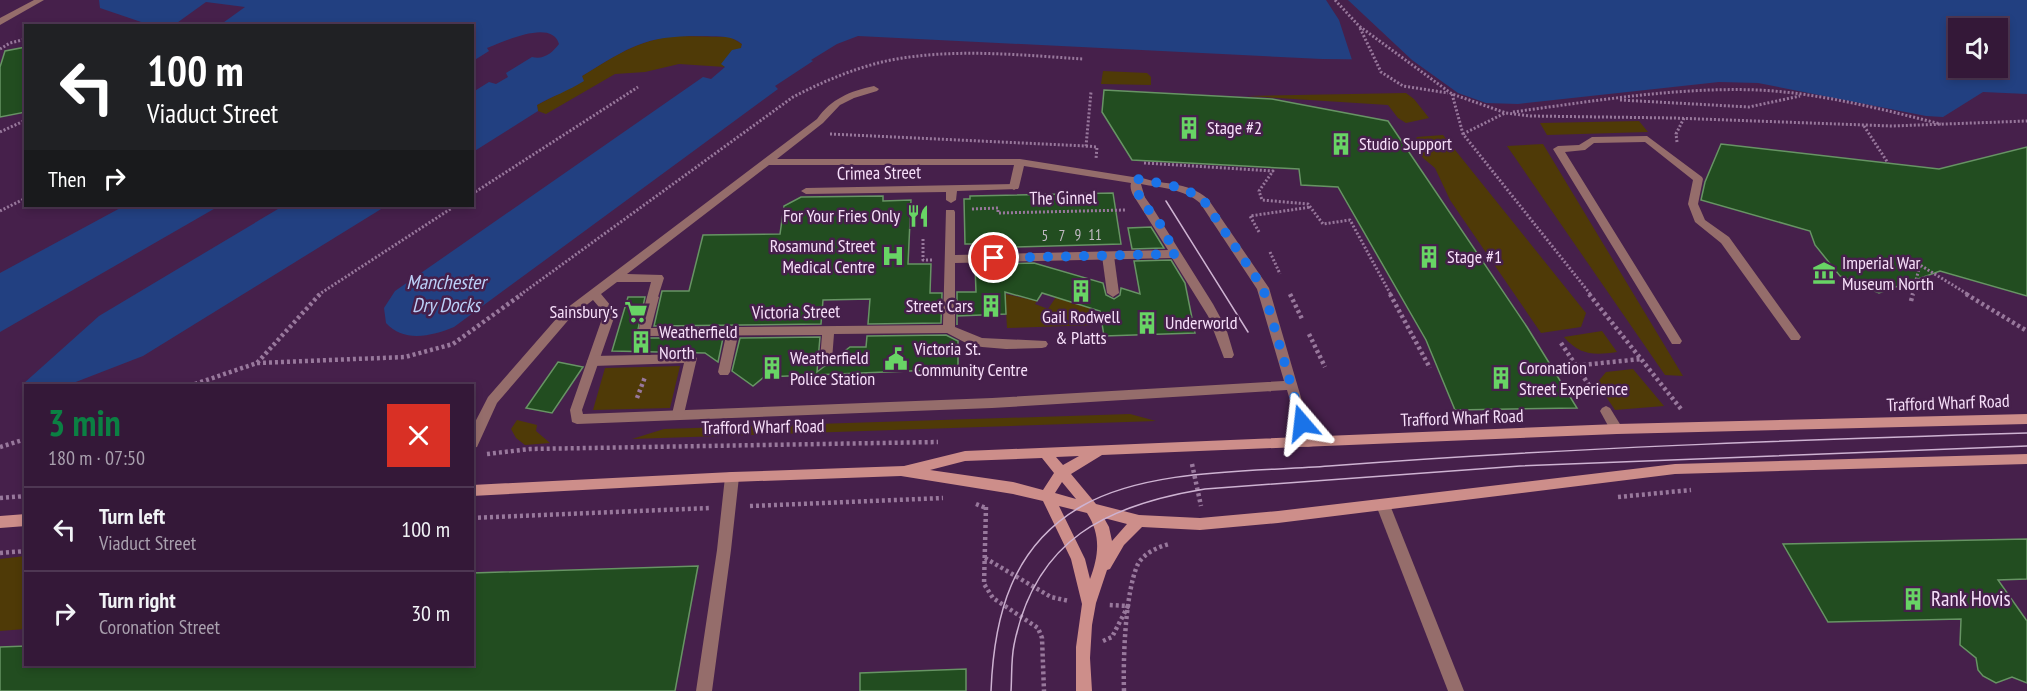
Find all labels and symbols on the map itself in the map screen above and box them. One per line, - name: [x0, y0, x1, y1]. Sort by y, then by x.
- building icon: Stage #2: [1176, 115, 1202, 141]
- place label: Stage #2: [1207, 116, 1262, 139]
- building icon: Studio Support: [1328, 131, 1354, 157]
- place label: Studio Support: [1359, 132, 1452, 155]
- street label: Crimea Street: [837, 160, 921, 185]
- street label: The Ginnel: [1029, 185, 1098, 210]
- restaurant icon: For Your Fries Only: [905, 203, 931, 229]
- place label: For Your Fries Only: [783, 204, 900, 227]
- house number: 9: [1075, 225, 1081, 244]
- house number: 11: [1088, 225, 1102, 244]
- house number: 5: [1042, 226, 1048, 245]
- house number: 7: [1059, 226, 1065, 245]
- pin: [968, 232, 1019, 283]
- place label: Rosamund Street Medical Centre: [770, 234, 875, 278]
- hospital icon: Rosamund Street Medical Centre: [880, 243, 906, 269]
- building icon: Stage #1: [1416, 244, 1442, 270]
- place label: Stage #1: [1447, 245, 1502, 268]
- place label: Imperial War Museum North: [1842, 251, 1934, 295]
- museum icon: Imperial War Museum North: [1811, 260, 1837, 286]
- water label: Manchester Dry Docks: [406, 269, 488, 318]
- building icon: Gail Rodwell & Platts: [1068, 278, 1094, 304]
- building icon: Street Cars: [978, 293, 1004, 319]
- place label: Street Cars: [906, 294, 973, 317]
- supermarket icon: Sainsbury's: [623, 299, 649, 325]
- street label: Victoria Street: [751, 299, 840, 324]
- place label: Sainsbury's: [549, 300, 618, 323]
- place label: Gail Rodwell & Platts: [1042, 305, 1121, 349]
- building icon: Underworld: [1134, 310, 1160, 336]
- place label: Underworld: [1165, 311, 1238, 334]
- place label: Weatherfield North: [659, 320, 738, 364]
- building icon: Weatherfield North: [628, 329, 654, 355]
- place label: Victoria St. Community Centre: [913, 337, 1028, 381]
- place label: Weatherfield Police Station: [790, 346, 875, 390]
- public building icon: Victoria St. Community Centre: [883, 346, 909, 372]
- building icon: Weatherfield Police Station: [759, 355, 785, 381]
- place label: Coronation Street Experience: [1519, 356, 1628, 400]
- building icon: Coronation Street Experience: [1488, 365, 1514, 391]
- street label: Trafford Wharf Road: [1886, 389, 2010, 416]
- position arrow: [1270, 391, 1334, 455]
- street label: Trafford Wharf Road: [1400, 404, 1524, 431]
- street label: Trafford Wharf Road: [701, 414, 825, 439]
- place label: Rank Hovis: [1931, 585, 2011, 612]
- building icon: Rank Hovis: [1900, 586, 1926, 612]

